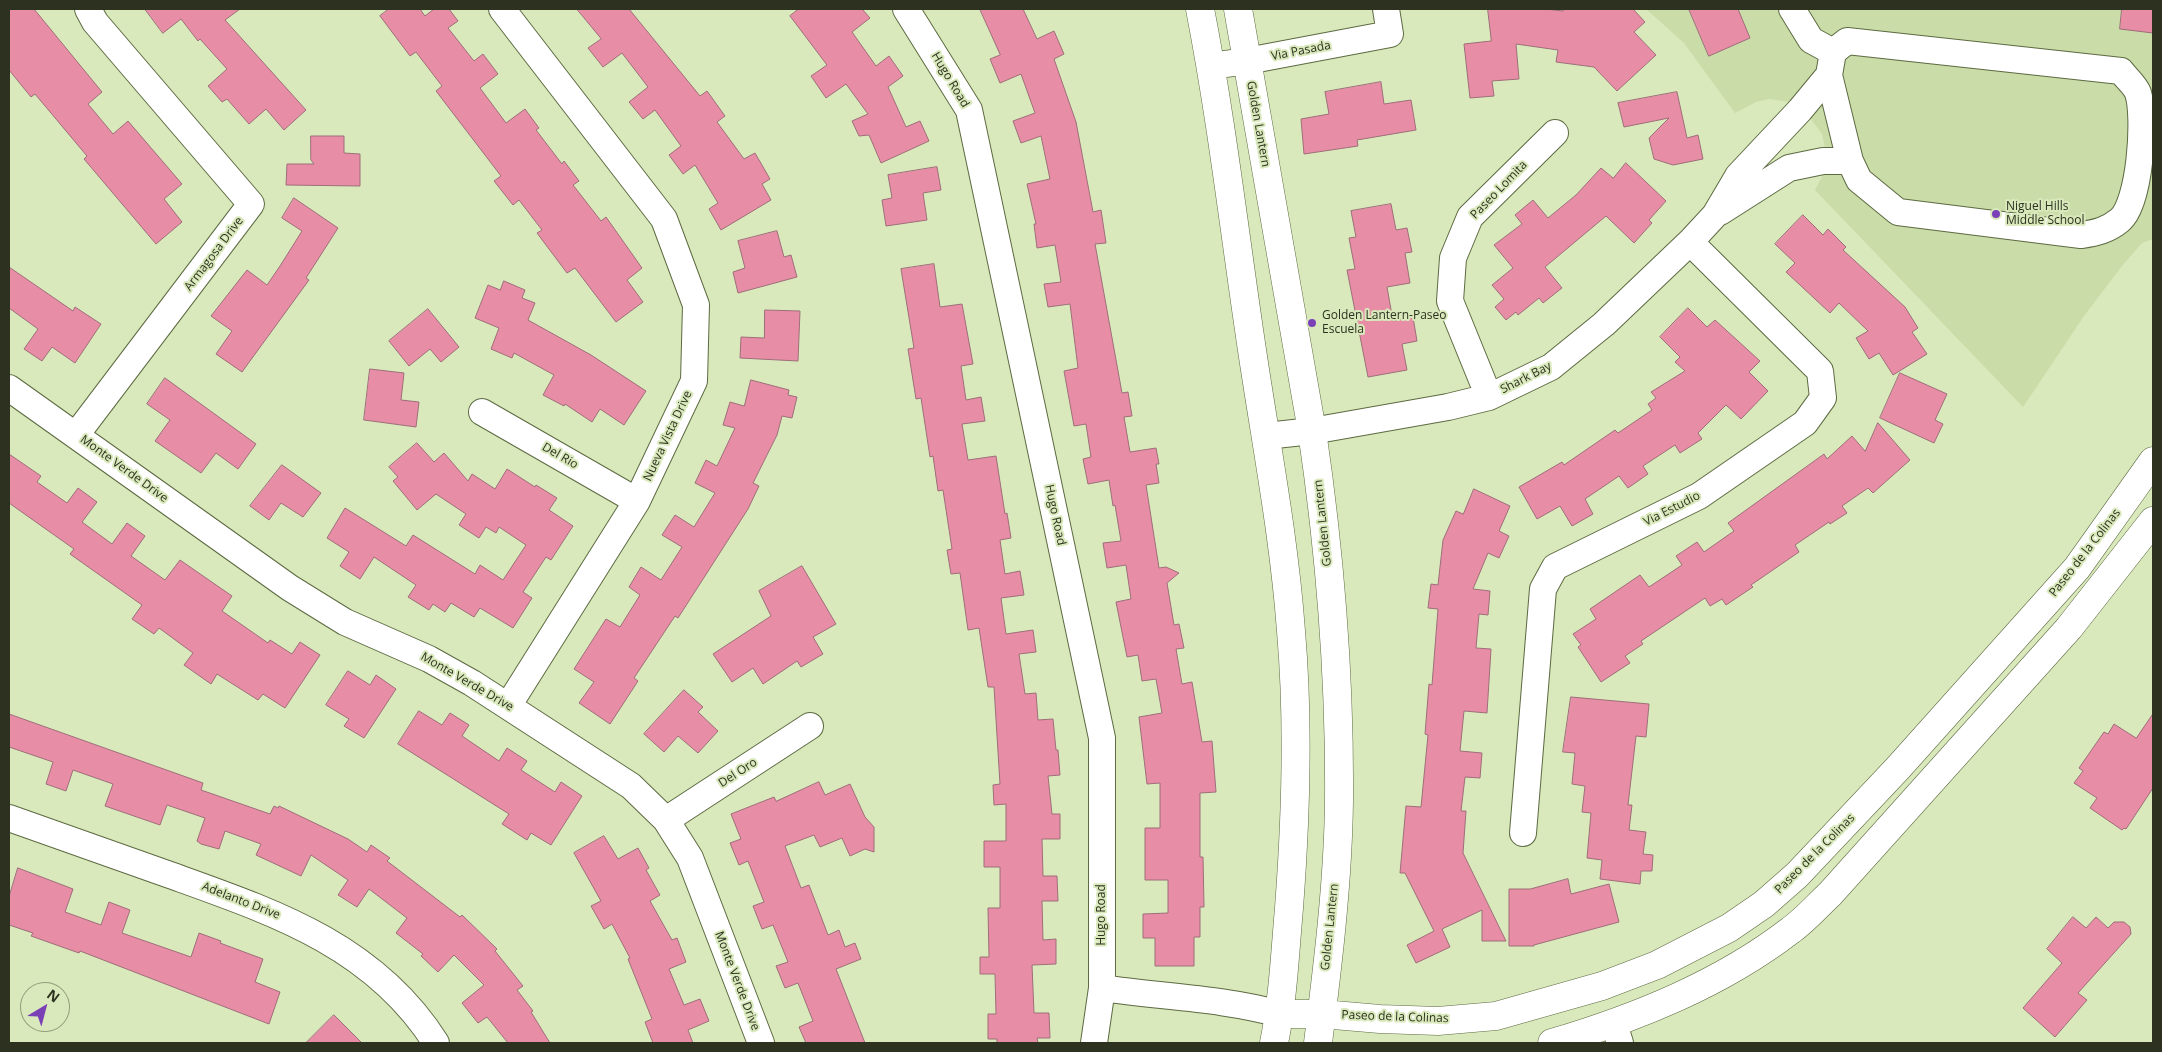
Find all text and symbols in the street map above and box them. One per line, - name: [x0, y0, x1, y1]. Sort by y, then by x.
- street label: Via Pasada: [1270, 38, 1332, 64]
- street label: Hugo Road: [928, 50, 972, 110]
- street label: Golden Lantern: [1243, 80, 1273, 168]
- street label: Paseo Lomita: [1468, 158, 1530, 222]
- place label: Niguel Hills Middle School: [2006, 200, 2085, 228]
- marker: Niguel Hills Middle School: [1990, 208, 2002, 220]
- street label: Armagosa Drive: [182, 214, 246, 294]
- place label: Golden Lantern-Paseo Escuela: [1322, 309, 1447, 337]
- marker: Golden Lantern-Paseo Escuela: [1306, 317, 1318, 329]
- street label: Shark Bay: [1498, 359, 1554, 397]
- street label: Nueva Vista Drive: [641, 388, 695, 484]
- street label: Monte Verde Drive: [77, 432, 171, 506]
- street label: Del Rio: [539, 440, 581, 472]
- street label: Golden Lantern: [1311, 479, 1335, 567]
- street label: Hugo Road: [1042, 483, 1068, 547]
- street label: Via Estudio: [1641, 489, 1703, 529]
- street label: Paseo de la Colinas: [2046, 506, 2124, 600]
- street label: Monte Verde Drive: [418, 650, 516, 714]
- street label: Del Oro: [716, 755, 760, 791]
- street label: Paseo de la Colinas: [1772, 811, 1858, 897]
- street label: Adelanto Drive: [200, 879, 282, 923]
- street label: Golden Lantern: [1318, 883, 1342, 971]
- street label: Hugo Road: [1095, 884, 1109, 946]
- street label: Monte Verde Drive: [711, 929, 763, 1033]
- north arrow: [20, 982, 70, 1032]
- text: N: [43, 984, 64, 1006]
- street label: Paseo de la Colinas: [1341, 1008, 1449, 1026]

